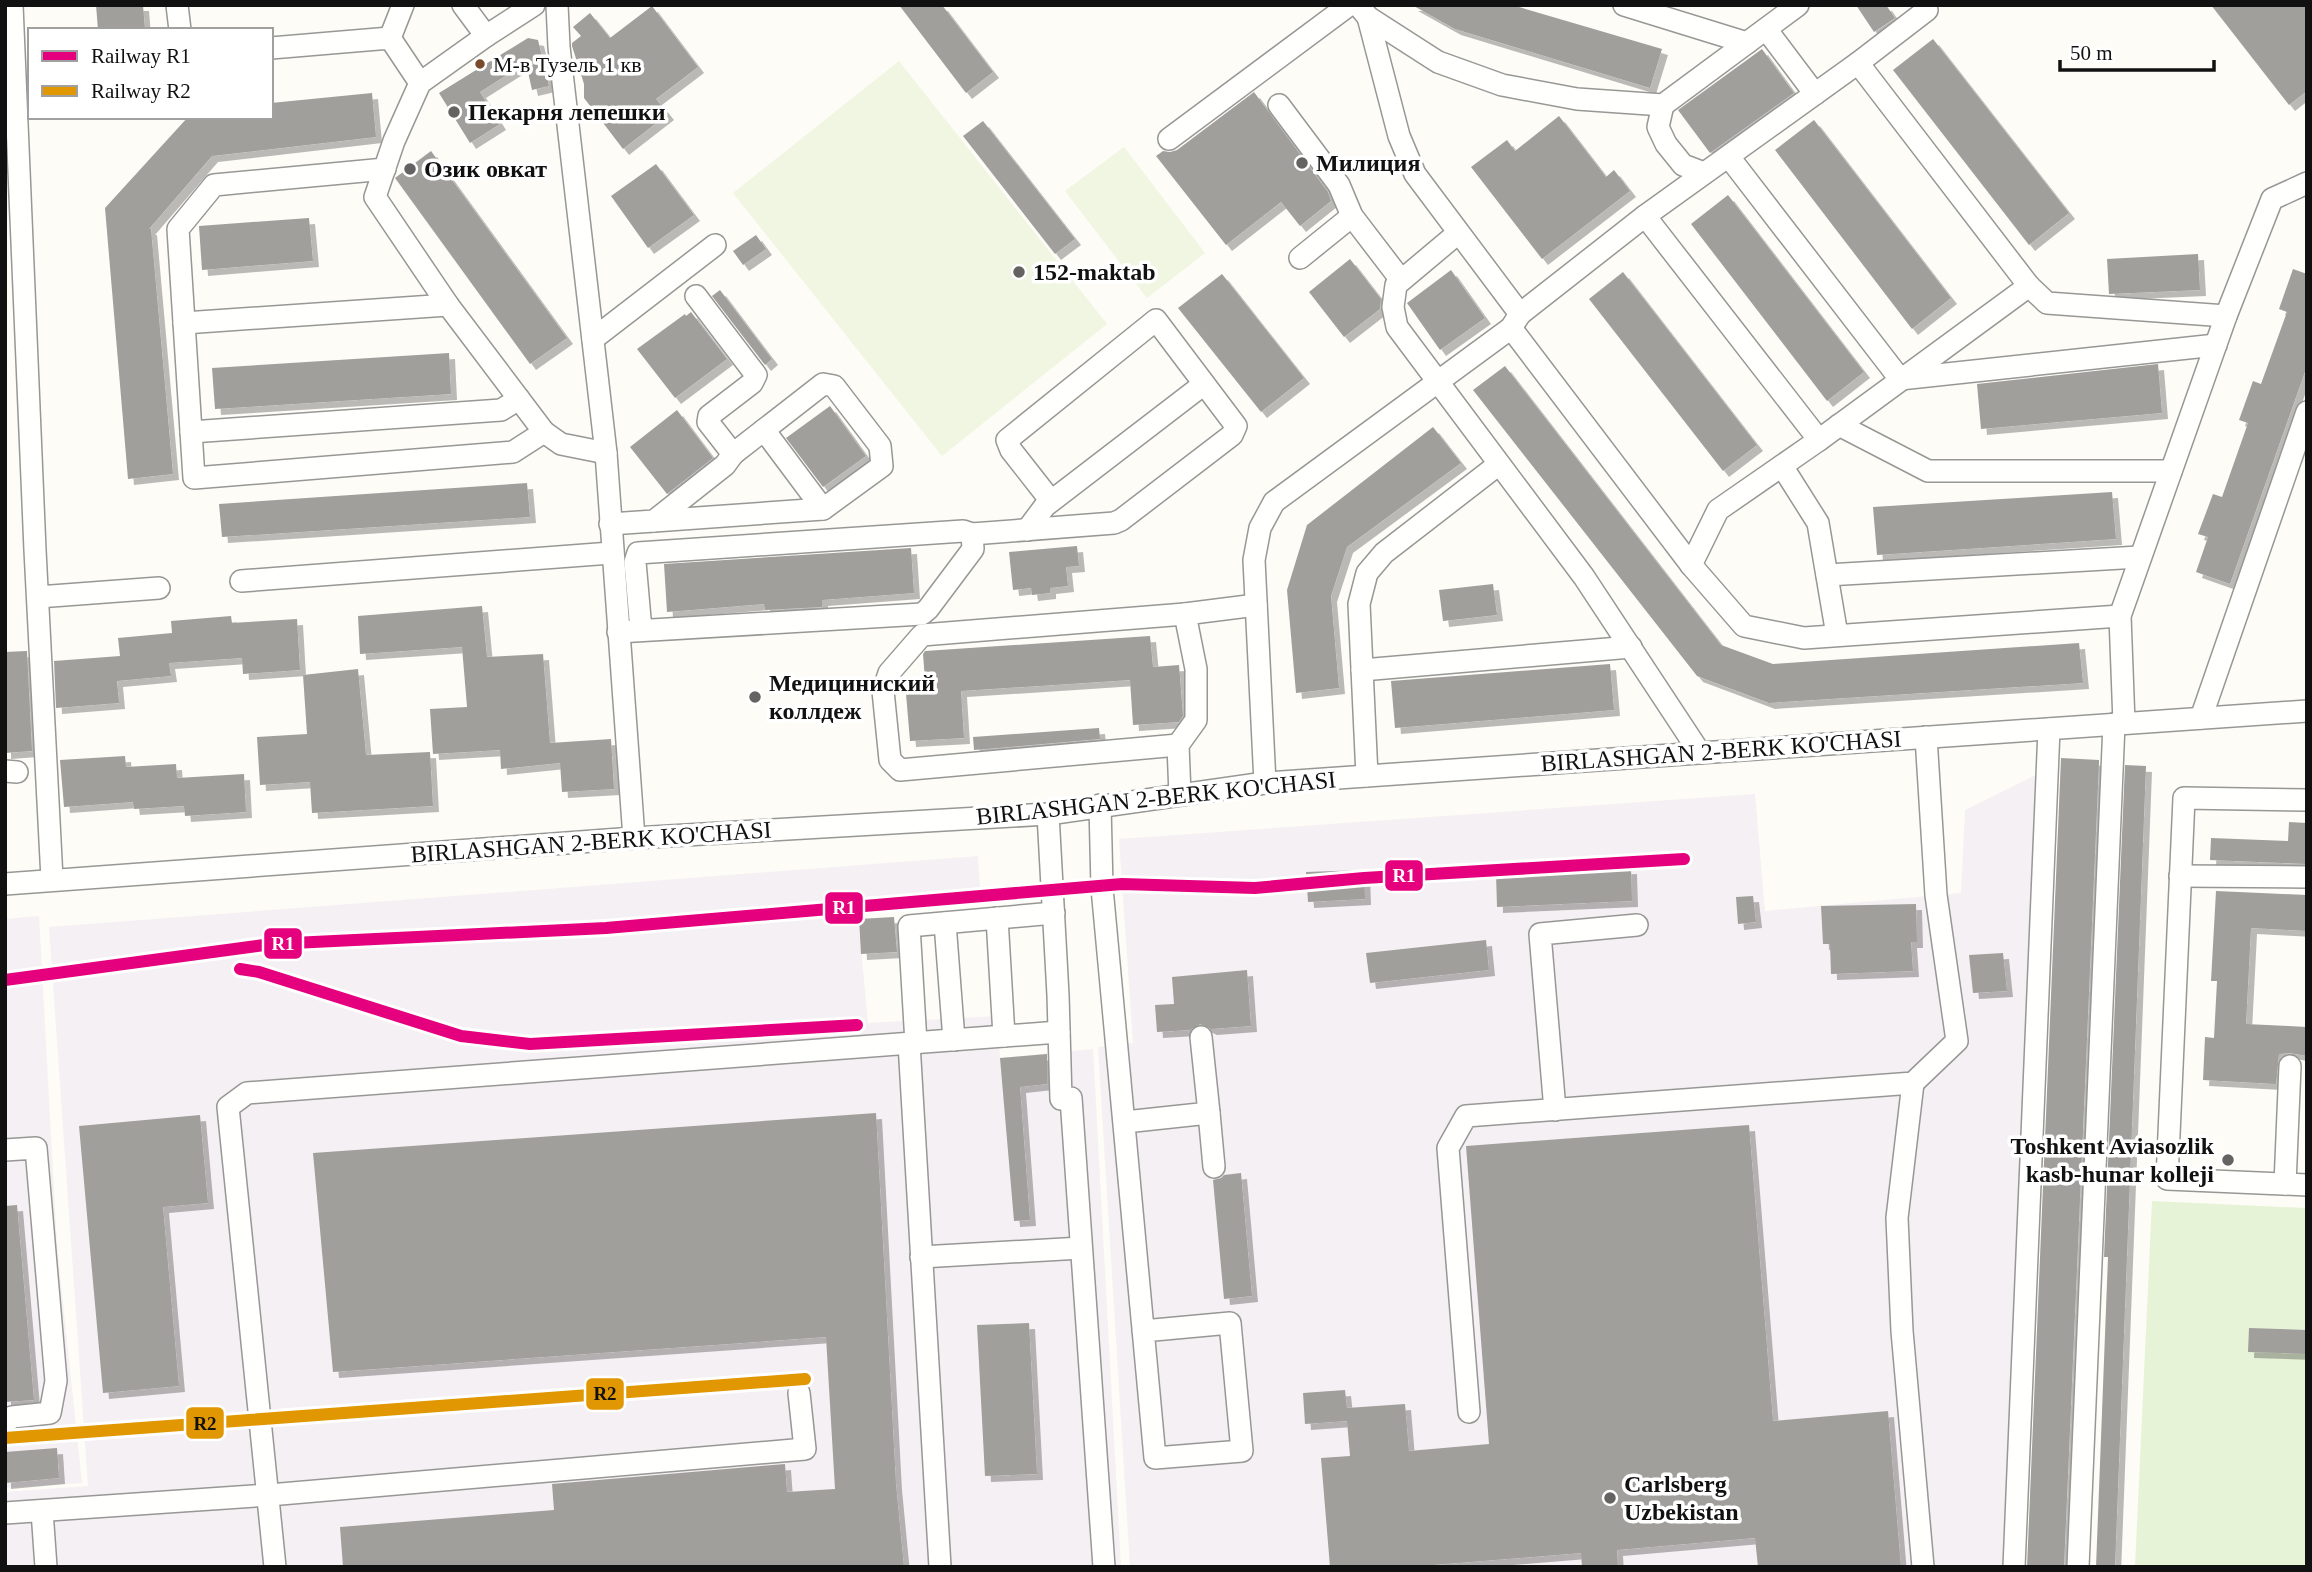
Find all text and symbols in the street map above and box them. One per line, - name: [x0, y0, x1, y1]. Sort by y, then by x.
- legend: [28, 28, 273, 119]
- scale bar: [2060, 28, 2214, 72]
- text: 50 m: [2070, 41, 2113, 65]
- text: Railway R1: [91, 44, 191, 68]
- place label: М-в Тузель 1 кв: [493, 52, 642, 77]
- marker: М-в Тузель 1 кв: [473, 57, 487, 71]
- text: Railway R2: [91, 79, 191, 103]
- place label: Пекарня лепешки: [468, 99, 666, 125]
- marker: Пекарня лепешки: [446, 104, 462, 120]
- place label: Милиция: [1316, 150, 1420, 176]
- marker: Милиция: [1294, 155, 1310, 171]
- place label: Озик овкат: [424, 156, 547, 182]
- marker: Озик овкат: [402, 161, 418, 177]
- place label: 152-maktab: [1033, 259, 1156, 285]
- marker: 152-maktab: [1011, 264, 1027, 280]
- place label: Медициниский коллдеж: [769, 670, 935, 724]
- marker: Медициниский коллдеж: [747, 689, 763, 705]
- street label: BIRLASHGAN 2-BERK KO'CHASI: [1540, 725, 1902, 777]
- street label: BIRLASHGAN 2-BERK KO'CHASI: [975, 766, 1337, 830]
- street label: BIRLASHGAN 2-BERK KO'CHASI: [410, 816, 772, 868]
- line badge: R1: [1384, 859, 1424, 892]
- text: R1: [1392, 865, 1416, 886]
- line badge: R1: [824, 891, 864, 925]
- text: R1: [832, 897, 856, 918]
- line badge: R1: [263, 927, 303, 960]
- text: R1: [271, 933, 295, 954]
- place label: Toshkent Aviasozlik kasb-hunar kolleji: [2011, 1133, 2215, 1187]
- marker: Toshkent Aviasozlik kasb-hunar kolleji: [2220, 1152, 2236, 1168]
- line badge: R2: [585, 1377, 625, 1411]
- text: R2: [593, 1383, 617, 1404]
- line badge: R2: [185, 1406, 225, 1440]
- text: R2: [193, 1413, 217, 1434]
- place label: Carlsberg Uzbekistan: [1624, 1471, 1739, 1525]
- marker: Carlsberg Uzbekistan: [1602, 1490, 1618, 1506]

